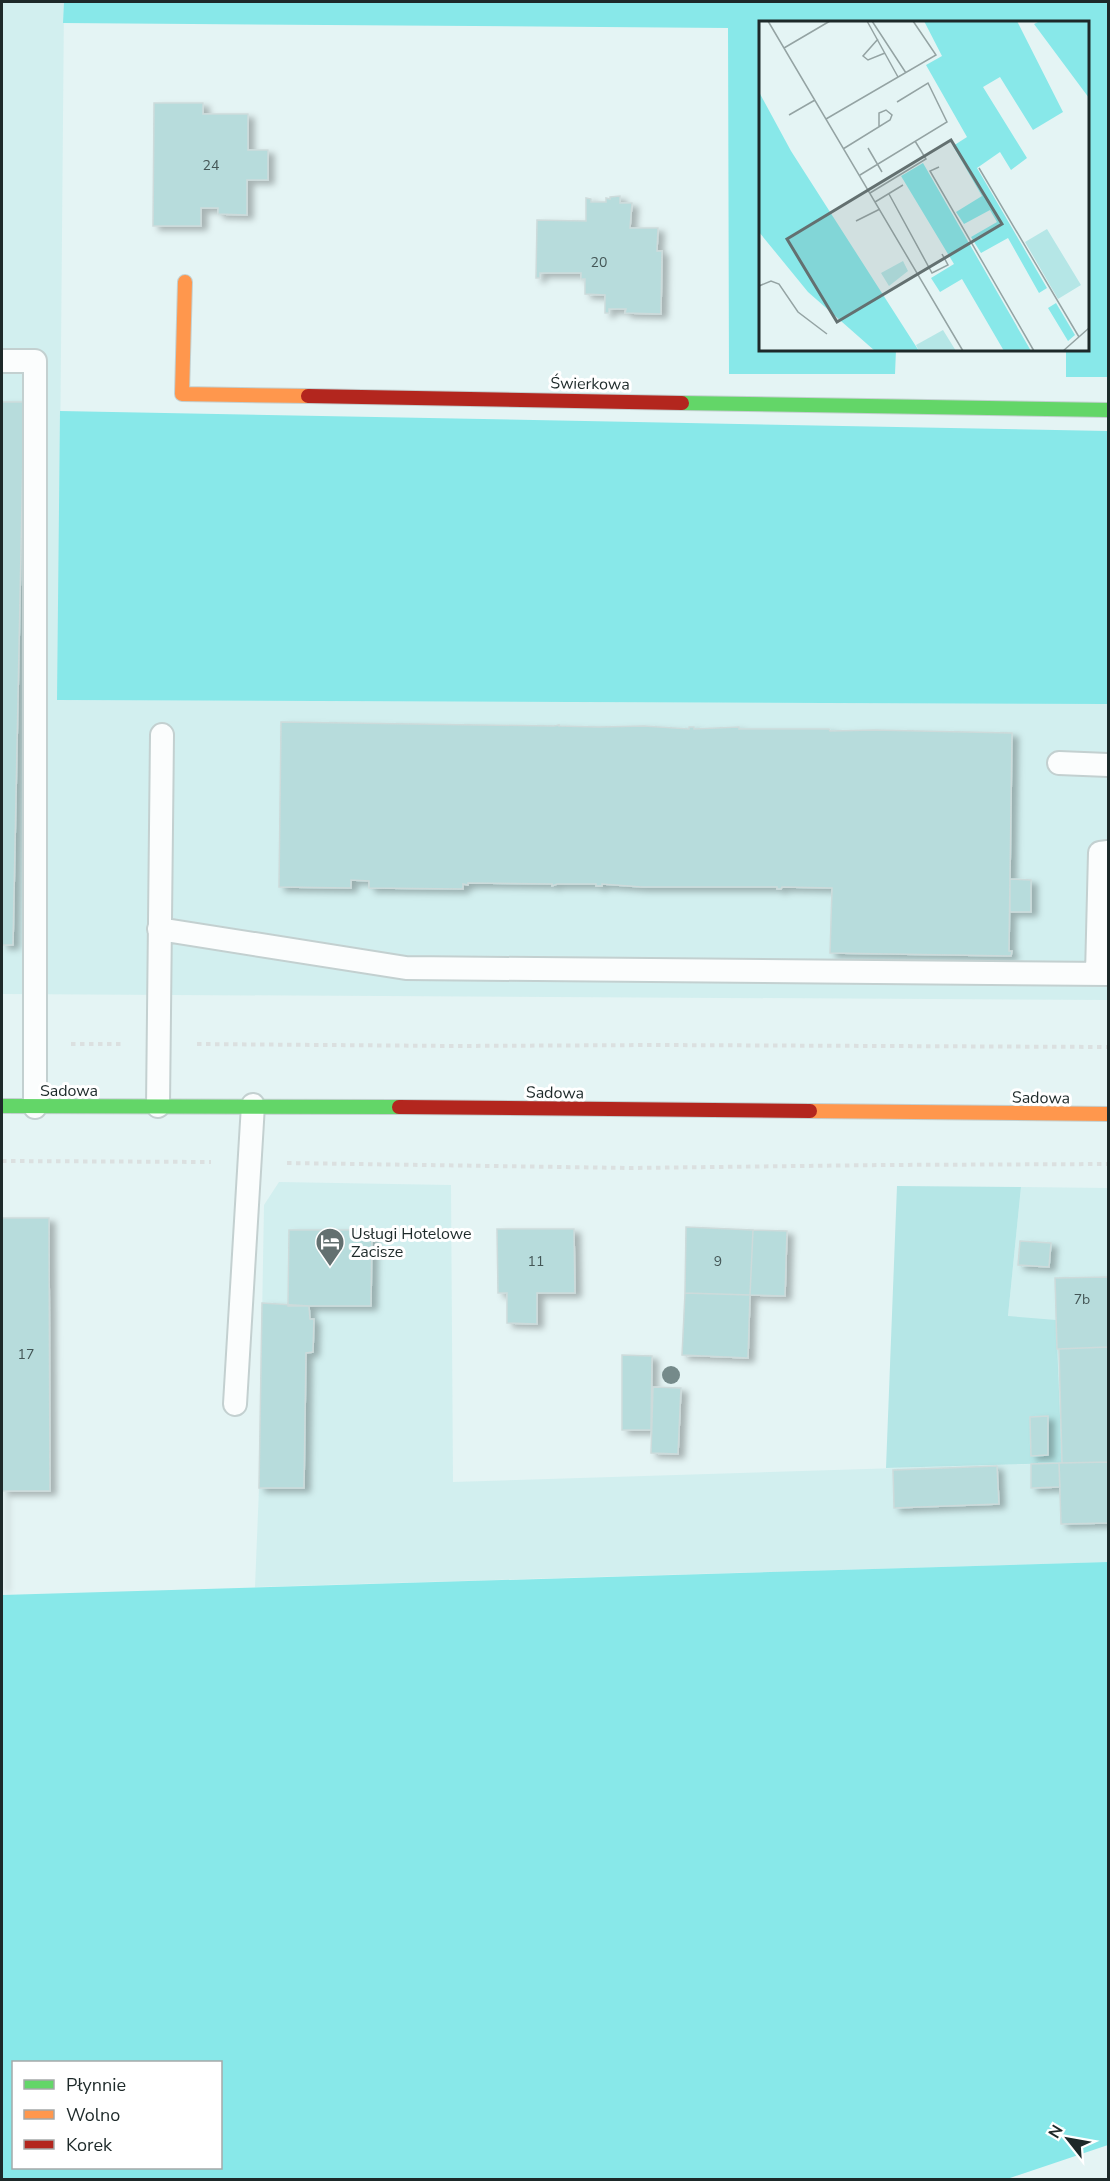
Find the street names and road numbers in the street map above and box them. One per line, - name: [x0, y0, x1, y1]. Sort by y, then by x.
- street label: Świerkowa: [550, 372, 630, 396]
- street label: Sadowa: [40, 1080, 98, 1102]
- street label: Sadowa: [526, 1081, 584, 1105]
- street label: Sadowa: [1012, 1086, 1070, 1110]

